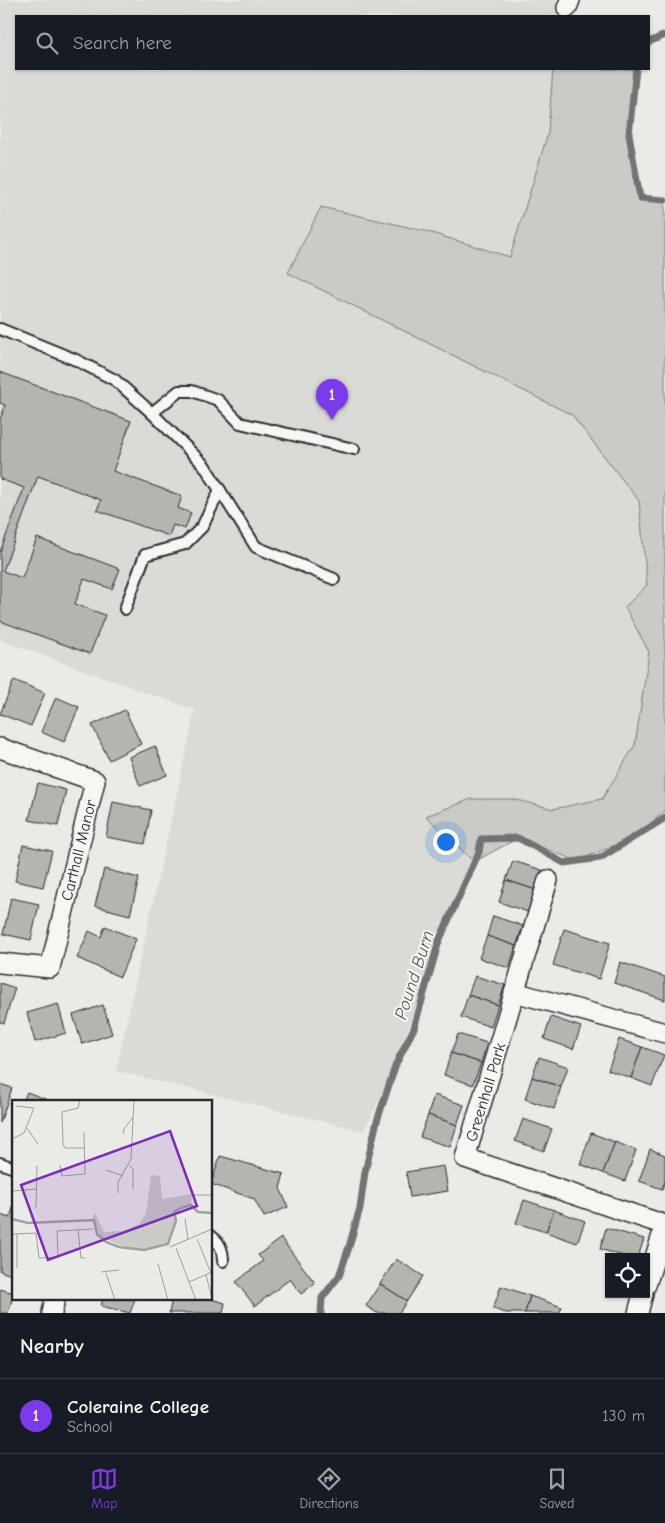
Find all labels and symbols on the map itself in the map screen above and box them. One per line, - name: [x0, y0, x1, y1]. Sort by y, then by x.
- pin: 1: [316, 379, 348, 420]
- street label: Carthall Manor: [58, 797, 100, 903]
- your location: [433, 829, 459, 855]
- water label: Pound Burn: [390, 928, 439, 1022]
- street label: Greenhall Park: [462, 1041, 510, 1144]
- inset map: [12, 1100, 212, 1300]

